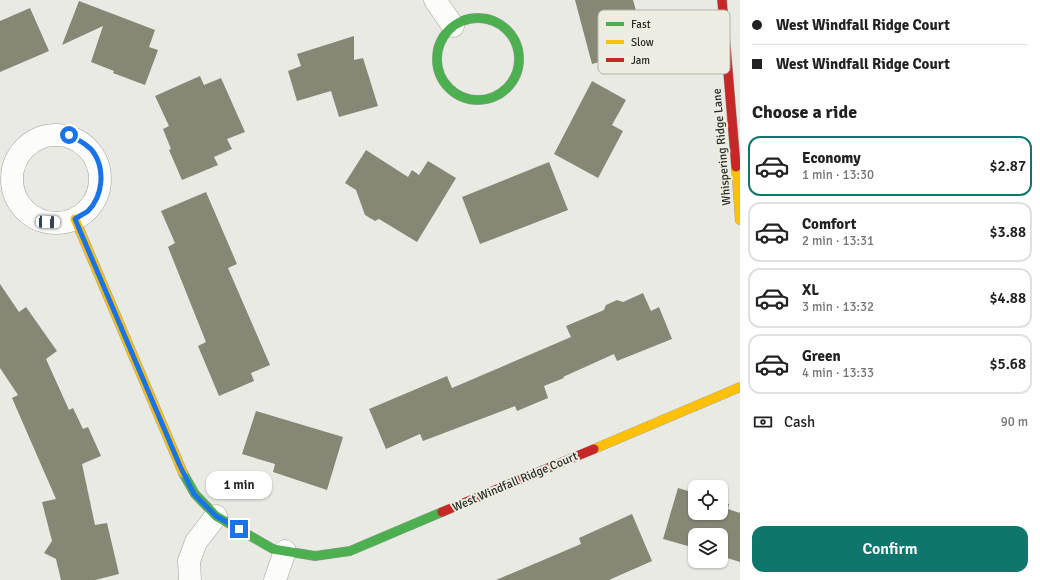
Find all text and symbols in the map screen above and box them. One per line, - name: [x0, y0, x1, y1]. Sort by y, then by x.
- legend: [598, 10, 730, 74]
- text: West Windfall Ridge Court: [776, 16, 950, 34]
- text: Fast: [631, 18, 651, 31]
- text: Slow: [631, 36, 654, 49]
- text: Jam: [631, 54, 650, 67]
- text: West Windfall Ridge Court: [776, 55, 950, 73]
- street label: Whispering Ridge Lane: [709, 88, 735, 206]
- text: Choose a ride: [752, 101, 857, 123]
- route start: [60, 126, 78, 144]
- icon: car: [754, 148, 790, 184]
- text: Economy: [802, 149, 861, 167]
- text: $2.87: [989, 157, 1026, 175]
- text: 1 min · 13:30: [802, 167, 874, 183]
- icon: car: [754, 214, 790, 250]
- text: Comfort: [802, 215, 856, 233]
- car: [36, 216, 60, 228]
- text: $3.88: [989, 223, 1026, 241]
- text: 2 min · 13:31: [802, 233, 874, 249]
- icon: car: [754, 280, 790, 316]
- text: XL: [802, 281, 819, 299]
- text: $4.88: [989, 289, 1026, 307]
- text: 3 min · 13:32: [802, 299, 874, 315]
- icon: car: [754, 346, 790, 382]
- text: Green: [802, 347, 841, 365]
- text: $5.68: [989, 355, 1026, 373]
- text: 4 min · 13:33: [802, 365, 874, 381]
- icon: cash: [752, 411, 774, 433]
- text: Cash: [784, 413, 815, 431]
- text: 90 m: [1001, 414, 1028, 430]
- street label: West Windfall Ridge Court: [450, 449, 580, 515]
- callout: 1 min: [206, 471, 272, 499]
- text: 1 min: [223, 477, 255, 493]
- map controls: [688, 480, 728, 568]
- button: locate: [688, 480, 728, 520]
- route end: [230, 520, 248, 538]
- button: Confirm: [752, 526, 1028, 572]
- button: layers: [688, 528, 728, 568]

